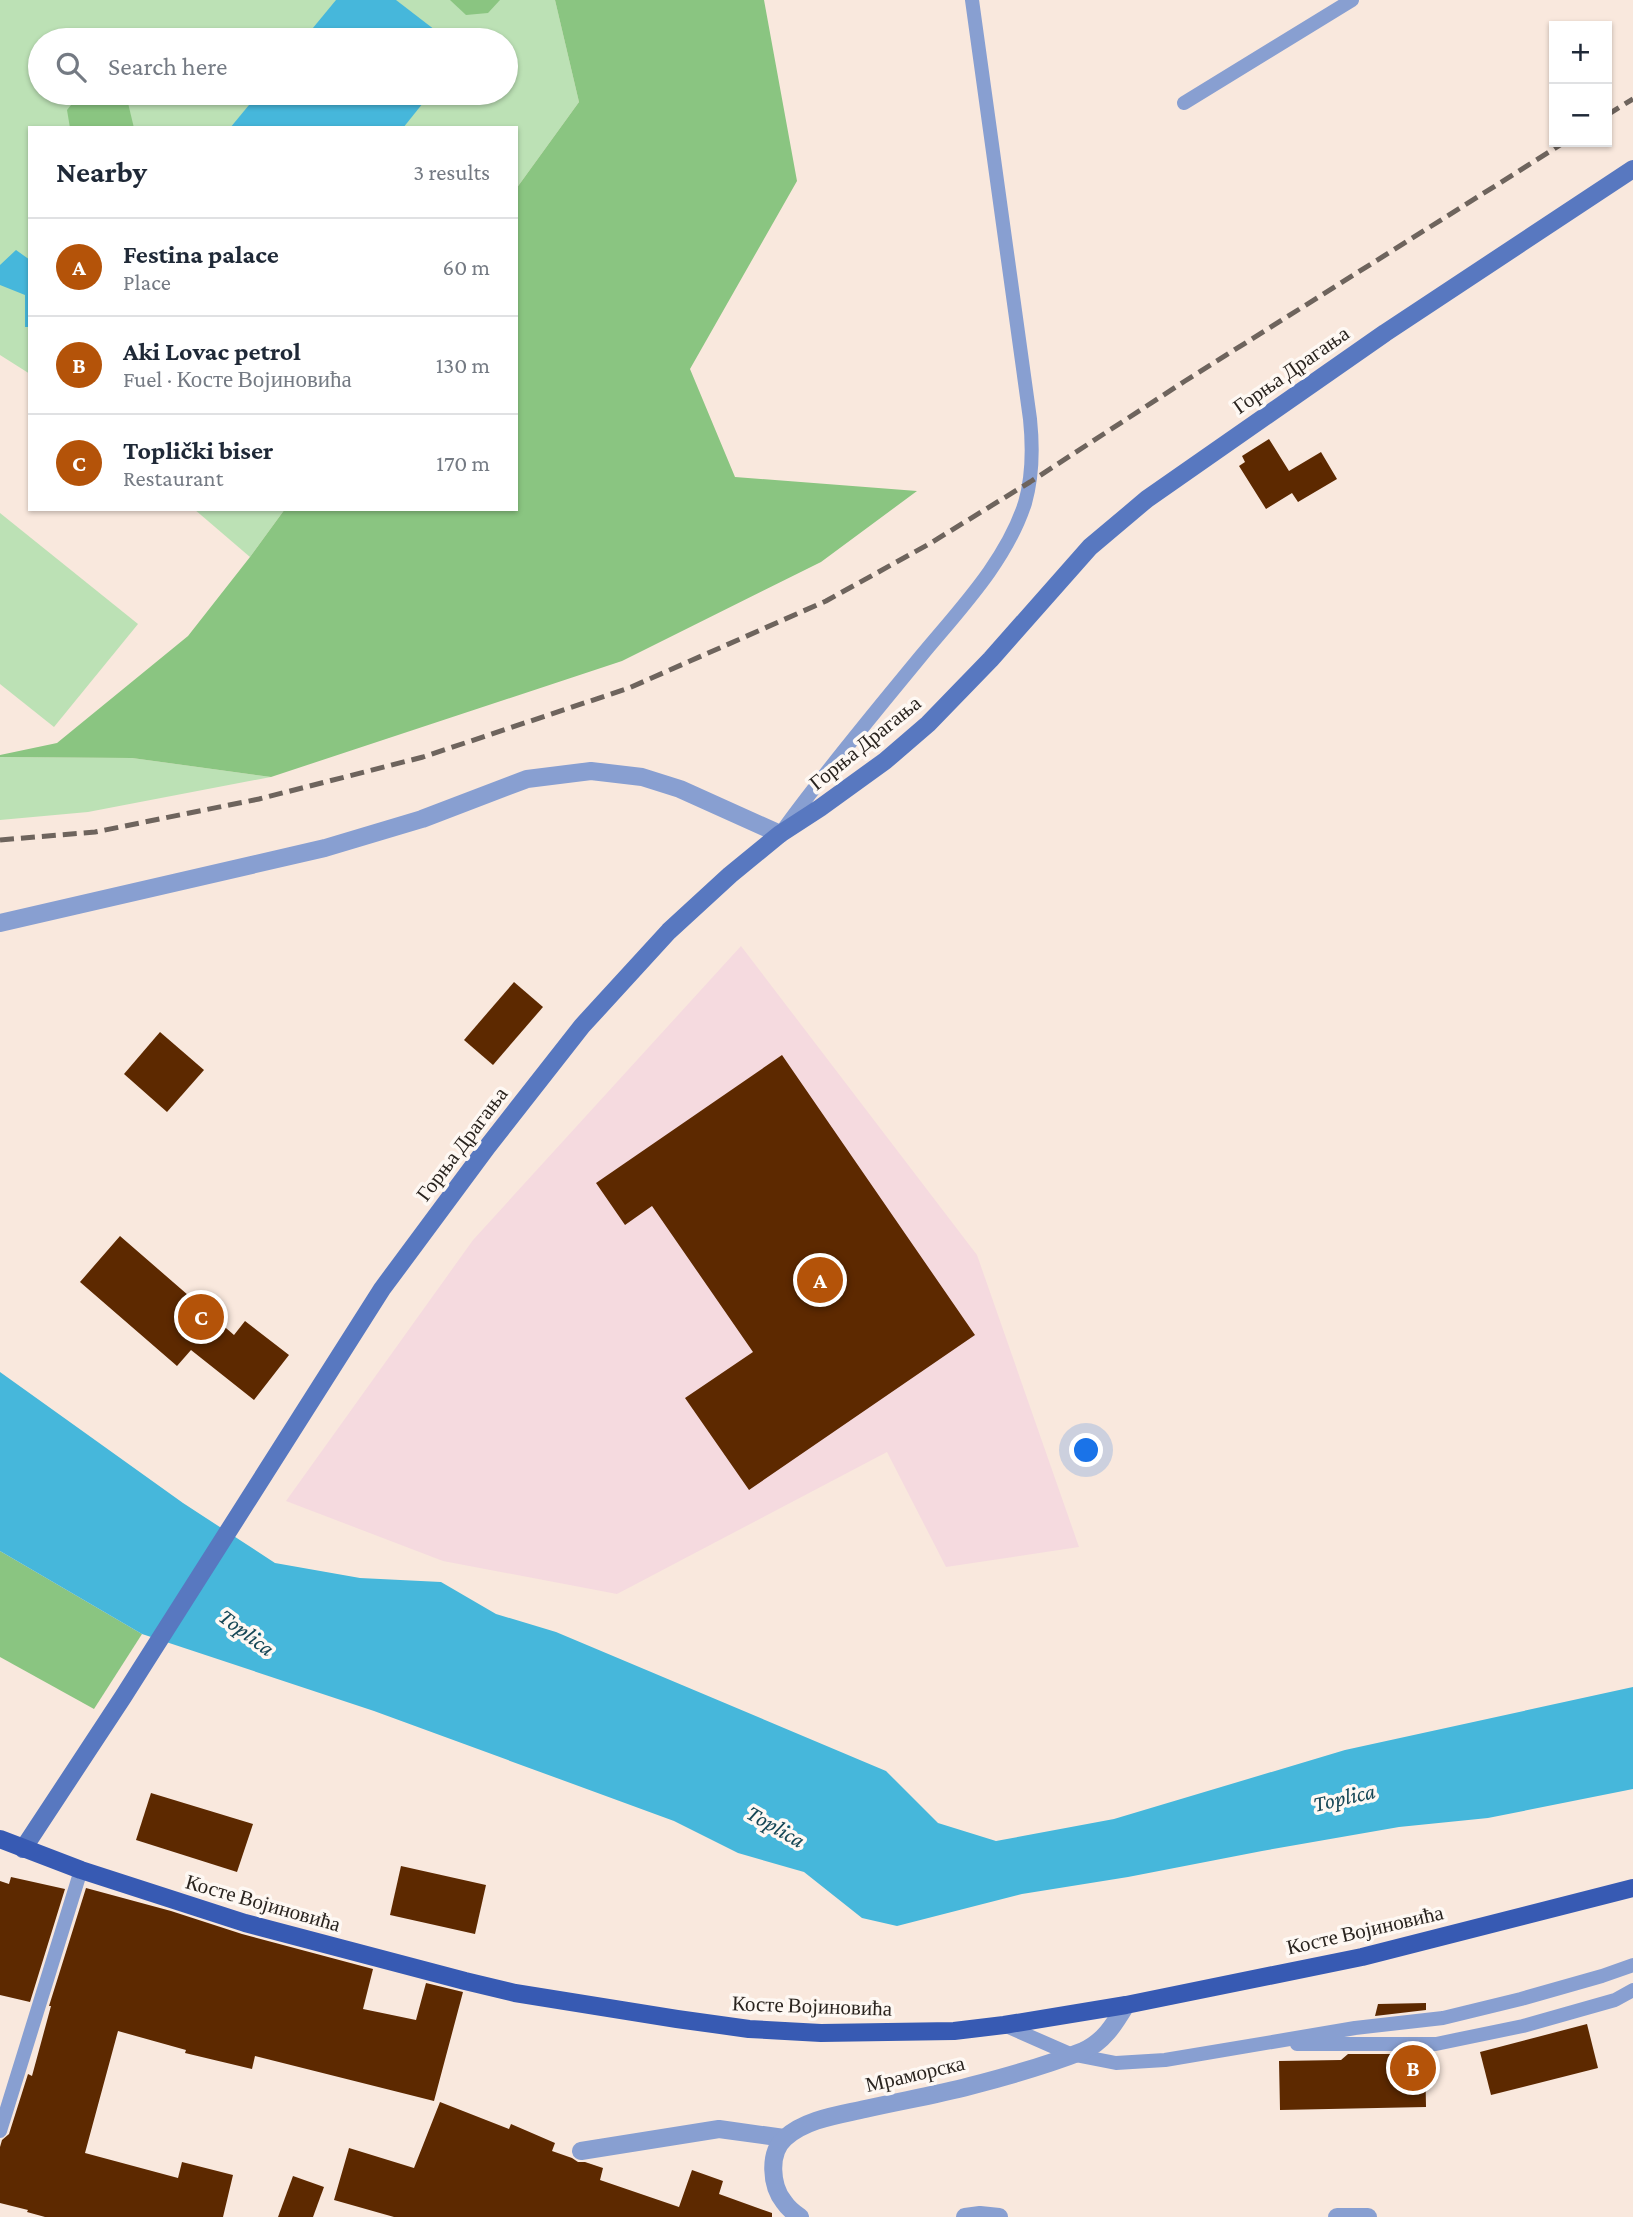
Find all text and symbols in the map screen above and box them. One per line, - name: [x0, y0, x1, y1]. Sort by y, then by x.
- map controls: [1549, 21, 1612, 147]
- button: +: [1549, 21, 1612, 84]
- search box: [28, 28, 518, 105]
- icon: search: [52, 48, 90, 86]
- text: Search here: [108, 52, 227, 81]
- button: −: [1549, 84, 1612, 147]
- text: Nearby: [56, 155, 147, 188]
- text: 3 results: [413, 159, 490, 185]
- text: Festina palace: [123, 240, 279, 269]
- text: A: [72, 254, 86, 280]
- text: 60 m: [443, 254, 490, 280]
- text: Place: [123, 269, 171, 295]
- street label: Горња Драгања: [1228, 321, 1354, 419]
- text: Aki Lovac petrol: [123, 337, 301, 366]
- text: B: [72, 352, 86, 378]
- text: 130 m: [436, 352, 490, 378]
- text: Fuel · Косте Војиновића: [123, 366, 352, 392]
- text: Toplički biser: [123, 436, 273, 465]
- text: C: [72, 450, 86, 476]
- text: 170 m: [436, 450, 490, 476]
- text: Restaurant: [123, 465, 223, 491]
- street label: Горња Драгања: [804, 690, 926, 795]
- street label: Горња Драгања: [411, 1082, 513, 1206]
- pin: A: [797, 1254, 843, 1306]
- pin: C: [178, 1291, 224, 1343]
- your location: [1069, 1433, 1103, 1467]
- water label: Toplica: [214, 1603, 280, 1661]
- water label: Toplica: [1310, 1777, 1378, 1817]
- water label: Toplica: [742, 1799, 810, 1853]
- street label: Косте Војиновића: [183, 1869, 344, 1937]
- street label: Косте Војиновића: [1284, 1900, 1446, 1960]
- street label: Косте Војиновића: [732, 1991, 893, 2021]
- pin: B: [1390, 2042, 1436, 2094]
- street label: Мраморска: [863, 2051, 968, 2097]

